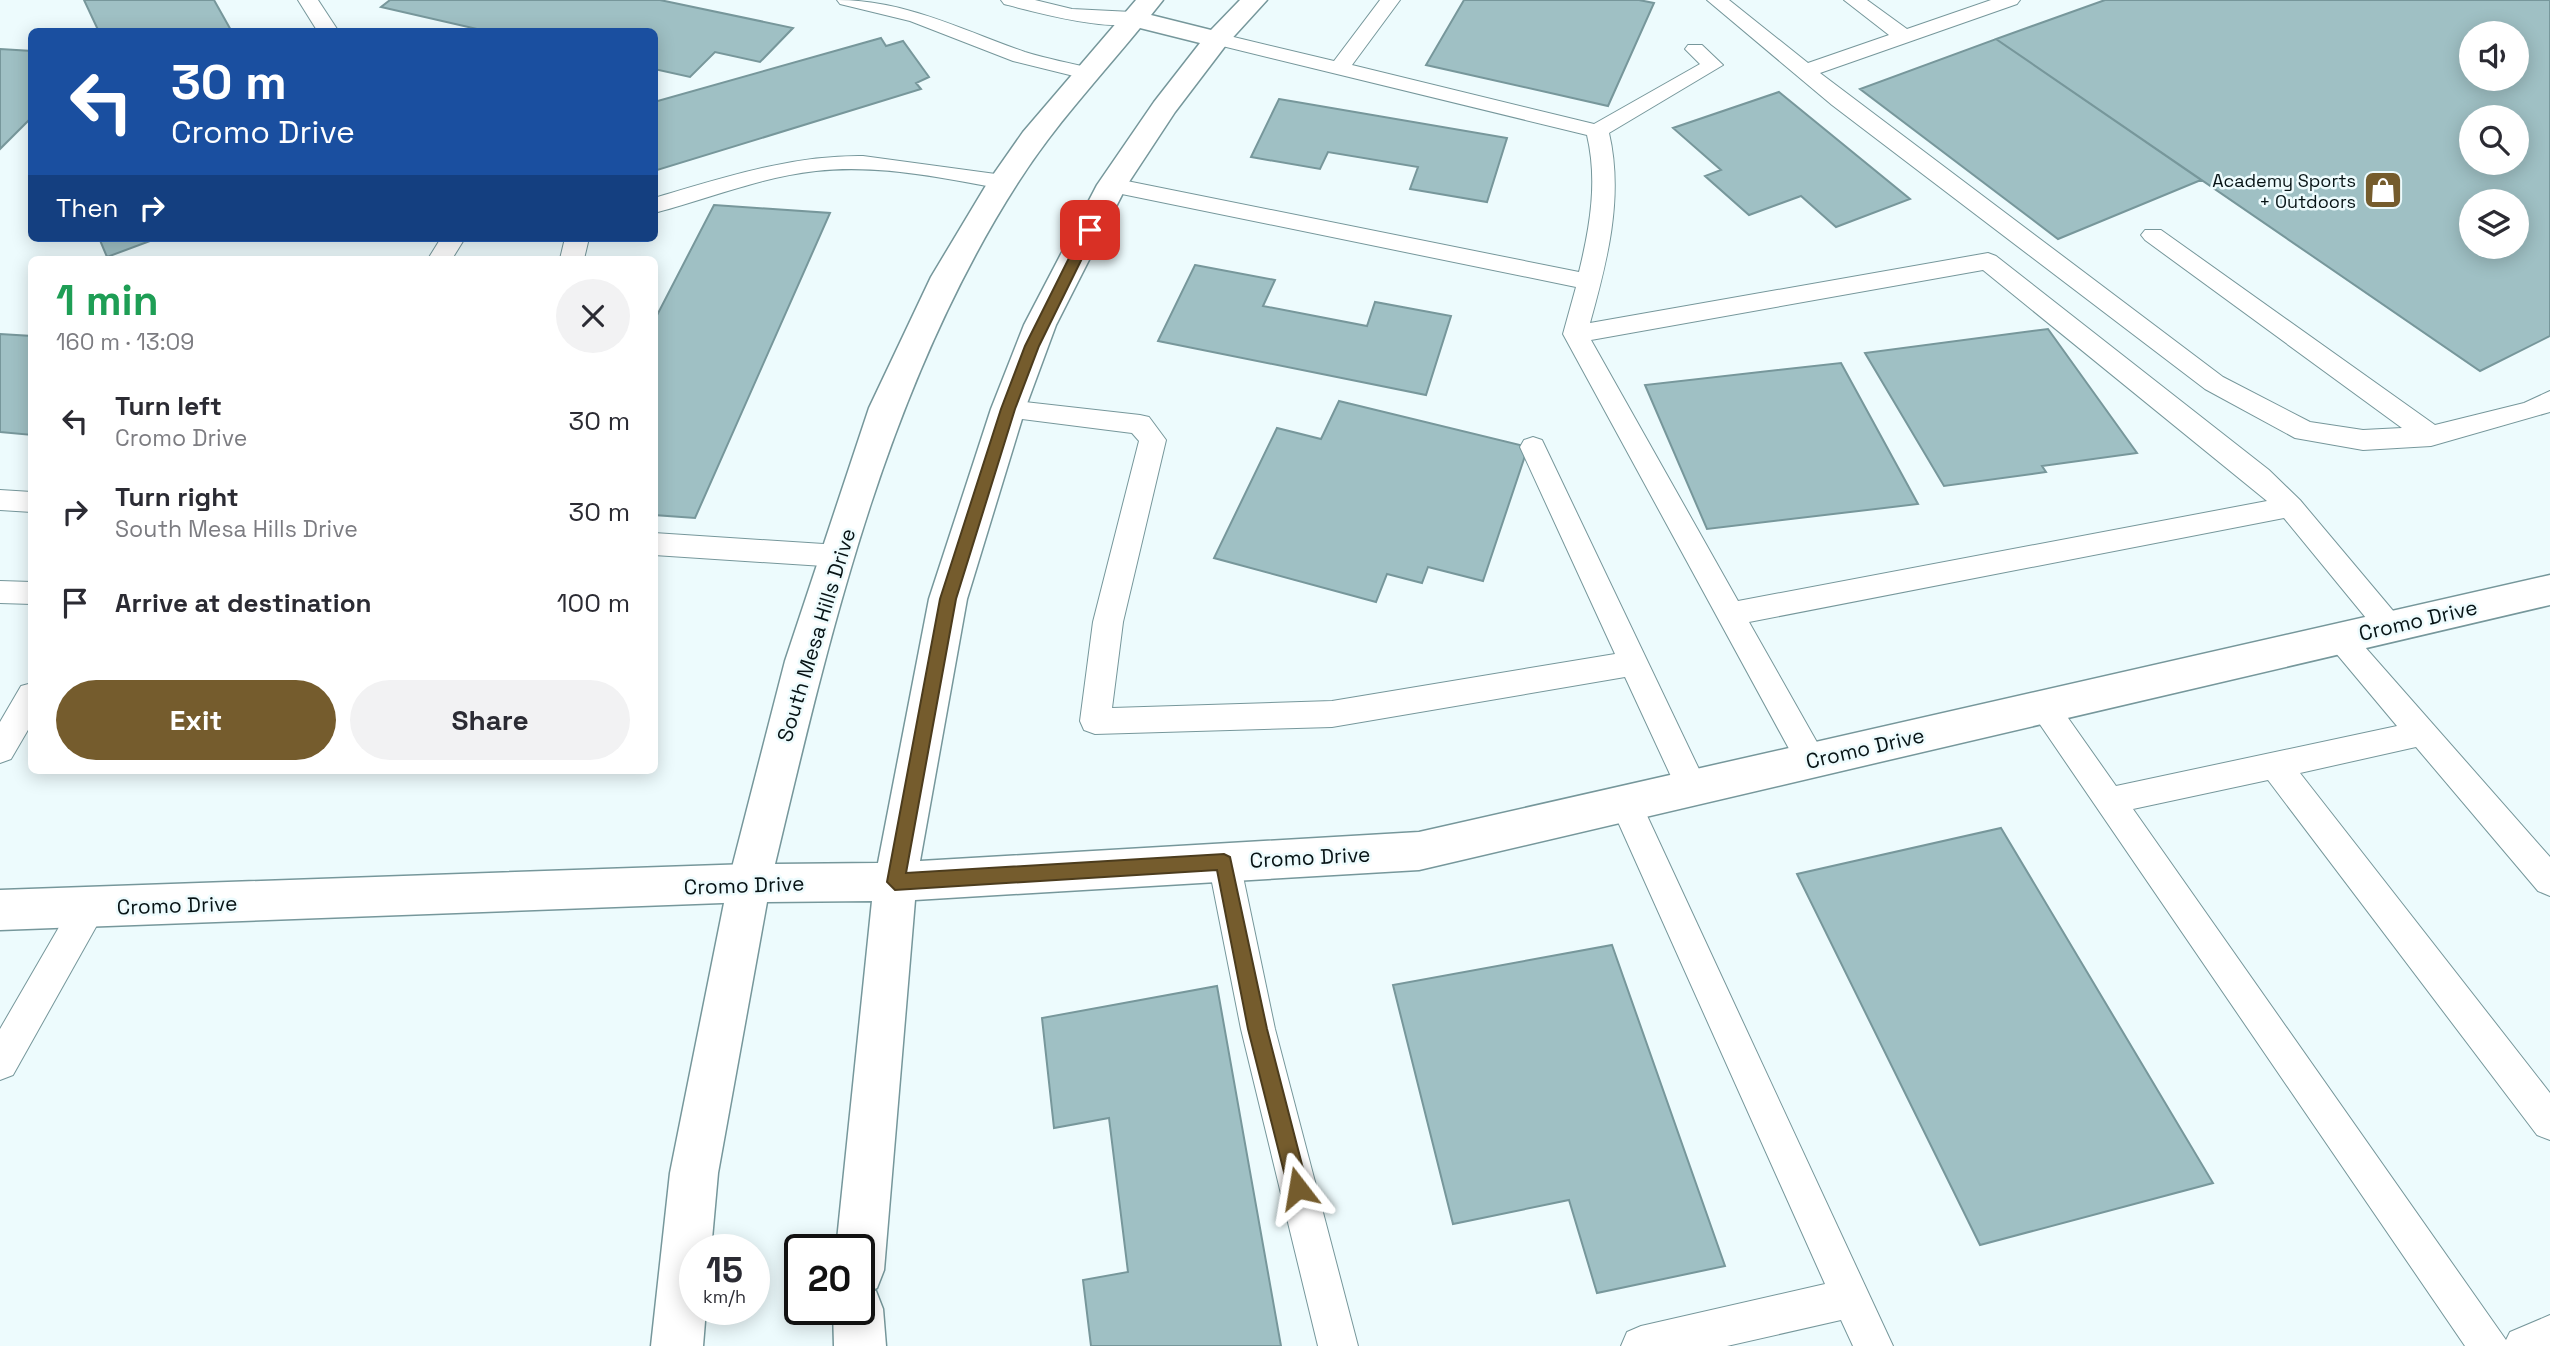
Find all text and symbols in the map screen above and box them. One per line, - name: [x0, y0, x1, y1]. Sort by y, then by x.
- map controls: [2459, 21, 2529, 259]
- button: sound: [2459, 21, 2529, 91]
- text: 30 m: [171, 51, 287, 113]
- icon: left: [56, 56, 147, 147]
- button: search: [2459, 105, 2529, 175]
- text: Cromo Drive: [171, 112, 355, 152]
- place label: Academy Sports + Outdoors: [2212, 169, 2356, 213]
- shop icon: Academy Sports + Outdoors: [2362, 169, 2404, 211]
- icon: right: [133, 189, 171, 227]
- button: layers: [2459, 189, 2529, 259]
- text: Then: [56, 191, 119, 225]
- pin: [1060, 200, 1120, 260]
- icon: arrive: [1071, 211, 1109, 249]
- text: 1 min: [56, 274, 159, 327]
- button: close: [556, 279, 630, 353]
- text: 160 m · 13:09: [56, 327, 194, 357]
- text: Turn left: [115, 389, 222, 423]
- icon: left: [56, 402, 94, 440]
- text: 30 m: [569, 404, 630, 438]
- text: Cromo Drive: [115, 423, 247, 453]
- text: Turn right: [115, 480, 239, 514]
- icon: right: [56, 493, 94, 531]
- text: 30 m: [569, 495, 630, 529]
- text: South Mesa Hills Drive: [115, 514, 358, 544]
- street label: South Mesa Hills Drive: [771, 525, 861, 745]
- icon: arrive: [56, 584, 94, 622]
- text: Arrive at destination: [115, 586, 372, 620]
- text: 100 m: [557, 586, 630, 620]
- street label: Cromo Drive: [2356, 593, 2480, 647]
- button: Exit: [56, 680, 336, 760]
- button: Share: [350, 680, 630, 760]
- street label: Cromo Drive: [1803, 721, 1927, 775]
- street label: Cromo Drive: [1249, 840, 1371, 874]
- street label: Cromo Drive: [683, 869, 805, 901]
- street label: Cromo Drive: [116, 889, 238, 921]
- position arrow: [1261, 1151, 1335, 1225]
- speed limit sign: 20: [784, 1234, 875, 1325]
- text: 15: [706, 1248, 743, 1292]
- text: km/h: [703, 1285, 746, 1308]

